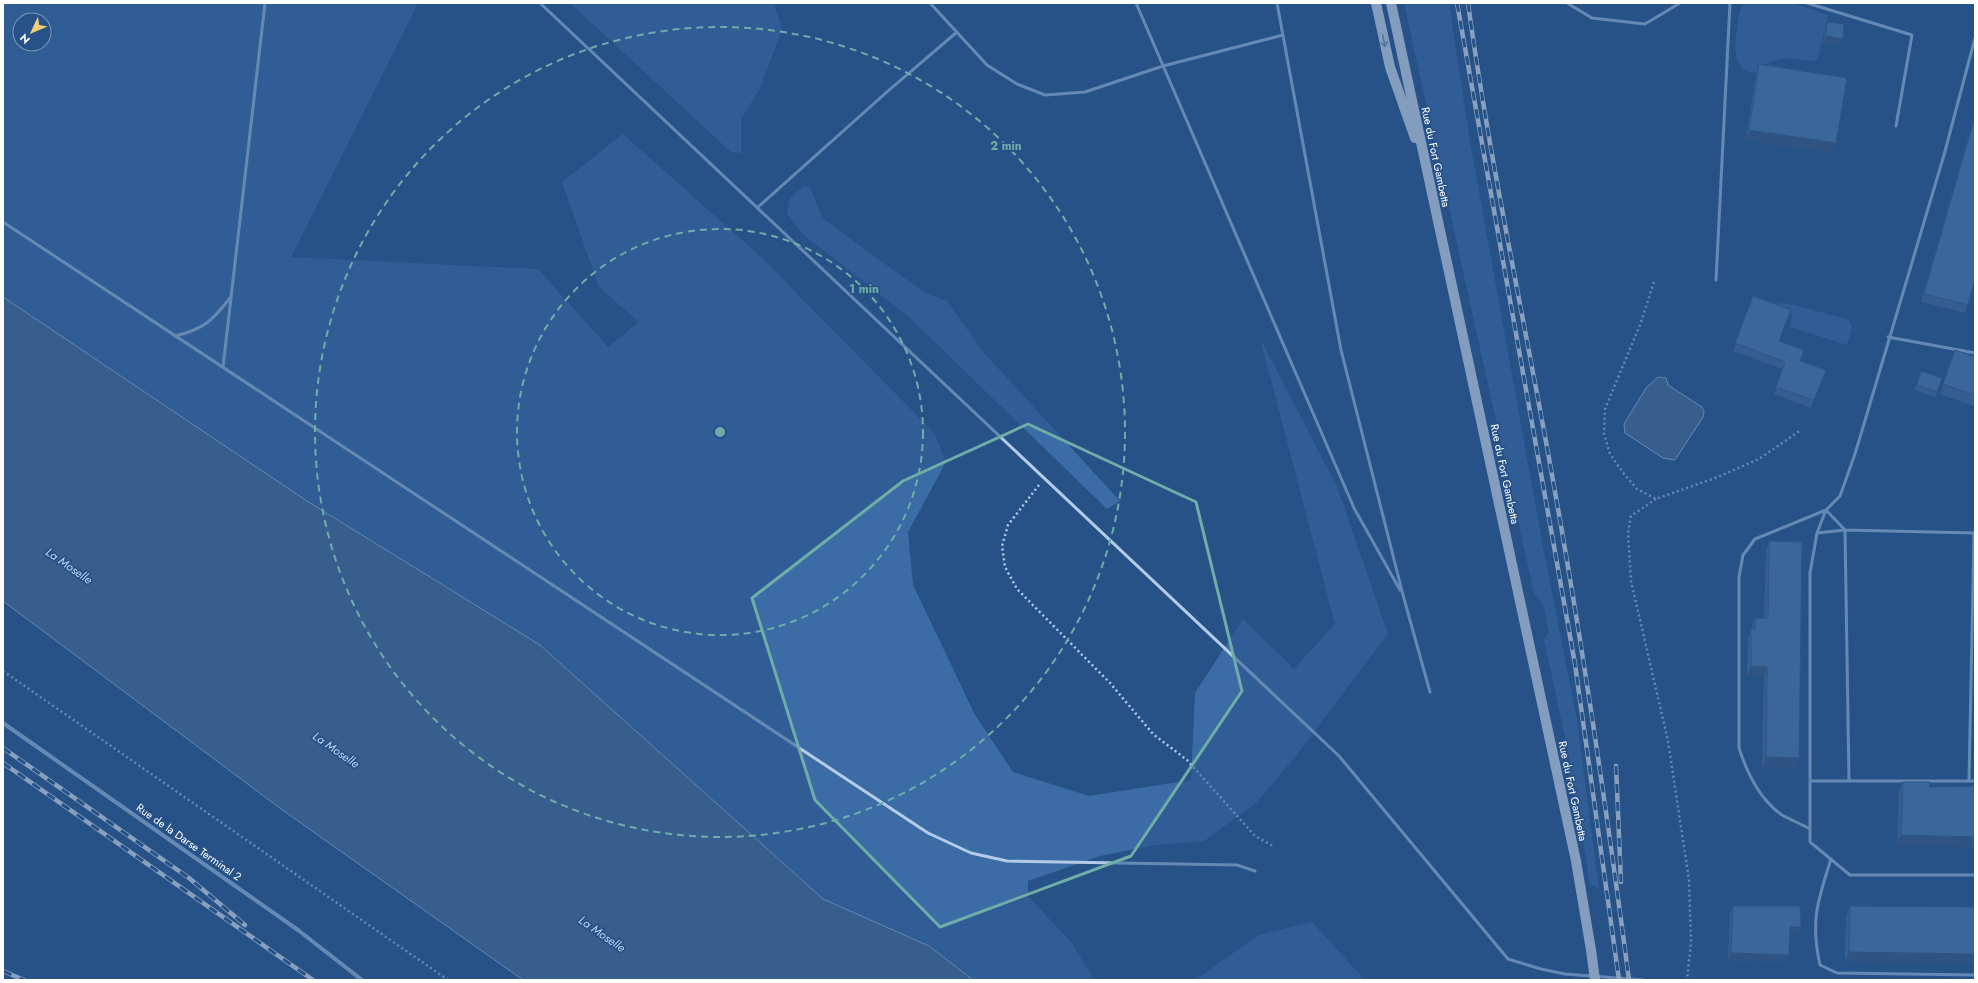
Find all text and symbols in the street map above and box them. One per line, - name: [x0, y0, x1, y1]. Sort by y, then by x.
- north arrow: [12, 12, 52, 52]
- text: N: [16, 30, 34, 48]
- one-way arrow: [1380, 34, 1388, 47]
- street label: Rue du Fort Gambetta: [1418, 105, 1454, 209]
- text: 2 min: [990, 137, 1022, 155]
- text: 1 min: [849, 280, 879, 298]
- street label: Rue du Fort Gambetta: [1487, 422, 1523, 526]
- centre of rings: [713, 425, 727, 439]
- water label: La Moselle: [42, 543, 96, 589]
- water label: La Moselle: [309, 727, 363, 773]
- street label: Rue du Fort Gambetta: [1555, 739, 1591, 843]
- street label: Rue de la Darse Terminal 2: [133, 800, 245, 884]
- water label: La Moselle: [575, 911, 629, 957]

